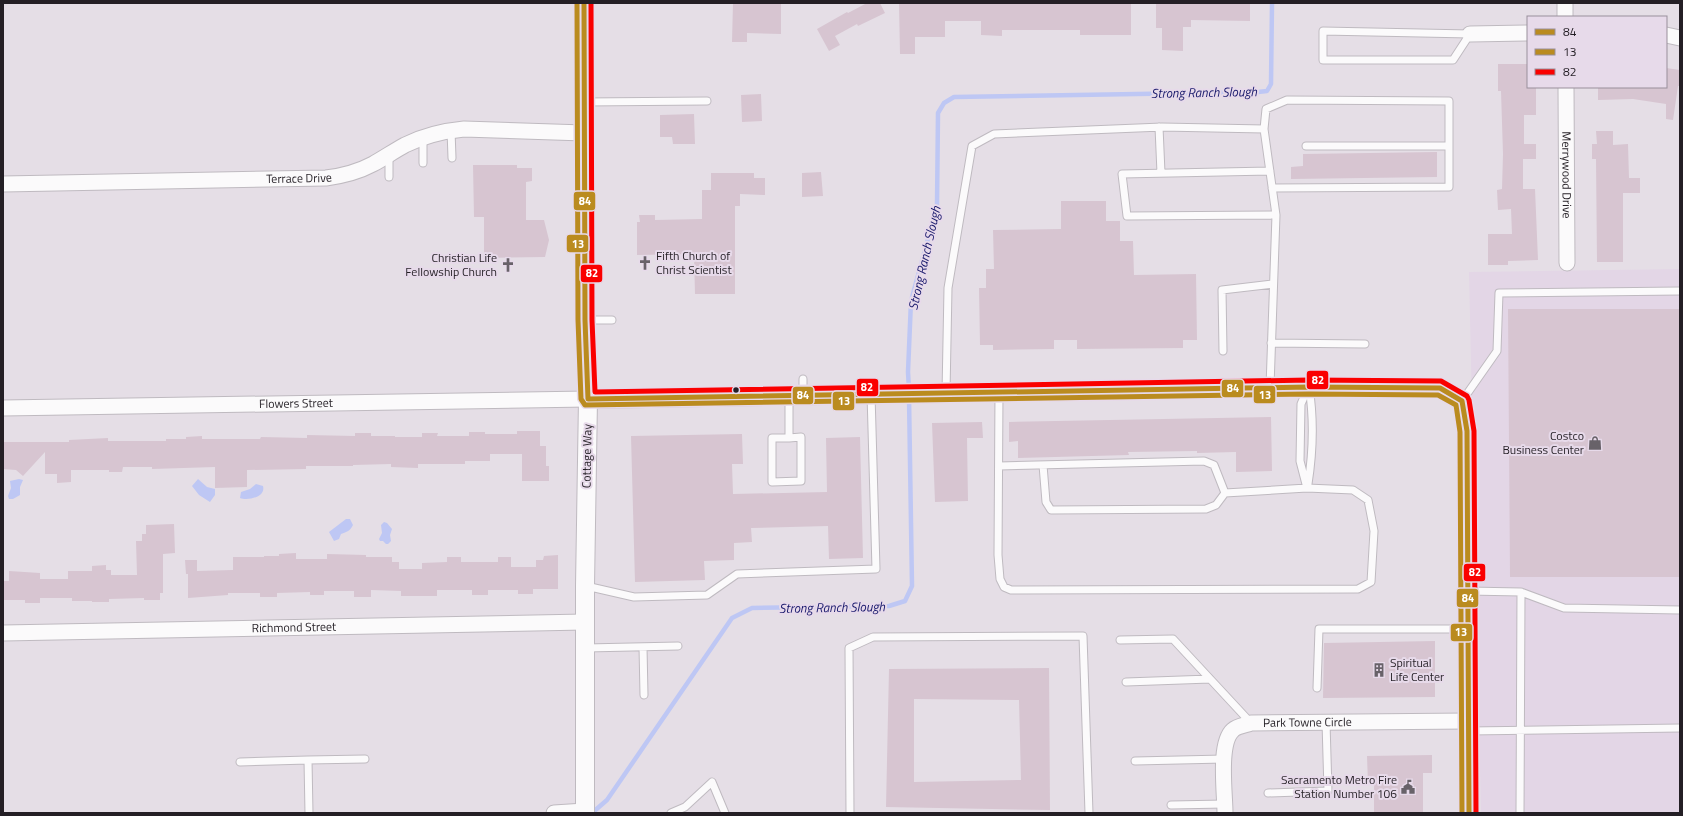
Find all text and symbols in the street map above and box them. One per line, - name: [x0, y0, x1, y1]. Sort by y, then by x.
- legend: [1527, 16, 1667, 88]
- text: 84: [1563, 22, 1577, 41]
- text: 13: [1563, 42, 1576, 61]
- text: 82: [1563, 62, 1576, 81]
- water label: Strong Ranch Slough: [1151, 81, 1258, 103]
- street label: Merrywood Drive: [1557, 131, 1577, 219]
- street label: Terrace Drive: [266, 167, 333, 188]
- line badge: 84: [573, 191, 596, 211]
- text: 84: [579, 193, 591, 209]
- water label: Strong Ranch Slough: [902, 204, 946, 312]
- line badge: 13: [566, 234, 589, 253]
- text: 13: [572, 236, 584, 252]
- place label: Fifth Church of Christ Scientist: [656, 246, 732, 279]
- place label: Christian Life Fellowship Church: [405, 248, 497, 281]
- church icon: Fifth Church of Christ Scientist: [637, 255, 653, 271]
- church icon: Christian Life Fellowship Church: [500, 257, 516, 273]
- line badge: 82: [580, 264, 603, 283]
- text: 82: [586, 265, 598, 281]
- line badge: 82: [1306, 370, 1329, 390]
- text: 82: [1312, 372, 1324, 388]
- line badge: 82: [856, 378, 879, 397]
- text: 82: [861, 379, 873, 395]
- line badge: 84: [1221, 379, 1244, 398]
- text: 84: [1227, 380, 1239, 396]
- unlabelled marker: [731, 385, 741, 395]
- line badge: 13: [1253, 385, 1276, 404]
- line badge: 84: [792, 386, 814, 405]
- text: 84: [797, 387, 809, 403]
- text: 13: [1259, 387, 1271, 403]
- line badge: 13: [832, 391, 855, 411]
- street label: Flowers Street: [259, 393, 334, 413]
- text: 13: [838, 393, 850, 409]
- street label: Cottage Way: [576, 424, 597, 488]
- place label: Costco Business Center: [1502, 426, 1584, 459]
- shop icon: Costco Business Center: [1587, 435, 1603, 451]
- line badge: 82: [1463, 563, 1486, 582]
- text: 82: [1469, 564, 1481, 580]
- line badge: 84: [1456, 588, 1479, 608]
- text: 84: [1462, 590, 1474, 606]
- water label: Strong Ranch Slough: [779, 596, 886, 618]
- street label: Richmond Street: [251, 617, 337, 637]
- line badge: 13: [1450, 623, 1473, 642]
- text: 13: [1455, 624, 1467, 640]
- place label: Spiritual Life Center: [1390, 653, 1444, 686]
- building icon: Spiritual Life Center: [1371, 662, 1387, 678]
- street label: Park Towne Circle: [1263, 712, 1352, 732]
- place label: Sacramento Metro Fire Station Number 106: [1281, 770, 1397, 803]
- public building icon: Sacramento Metro Fire Station Number 106: [1400, 779, 1416, 795]

